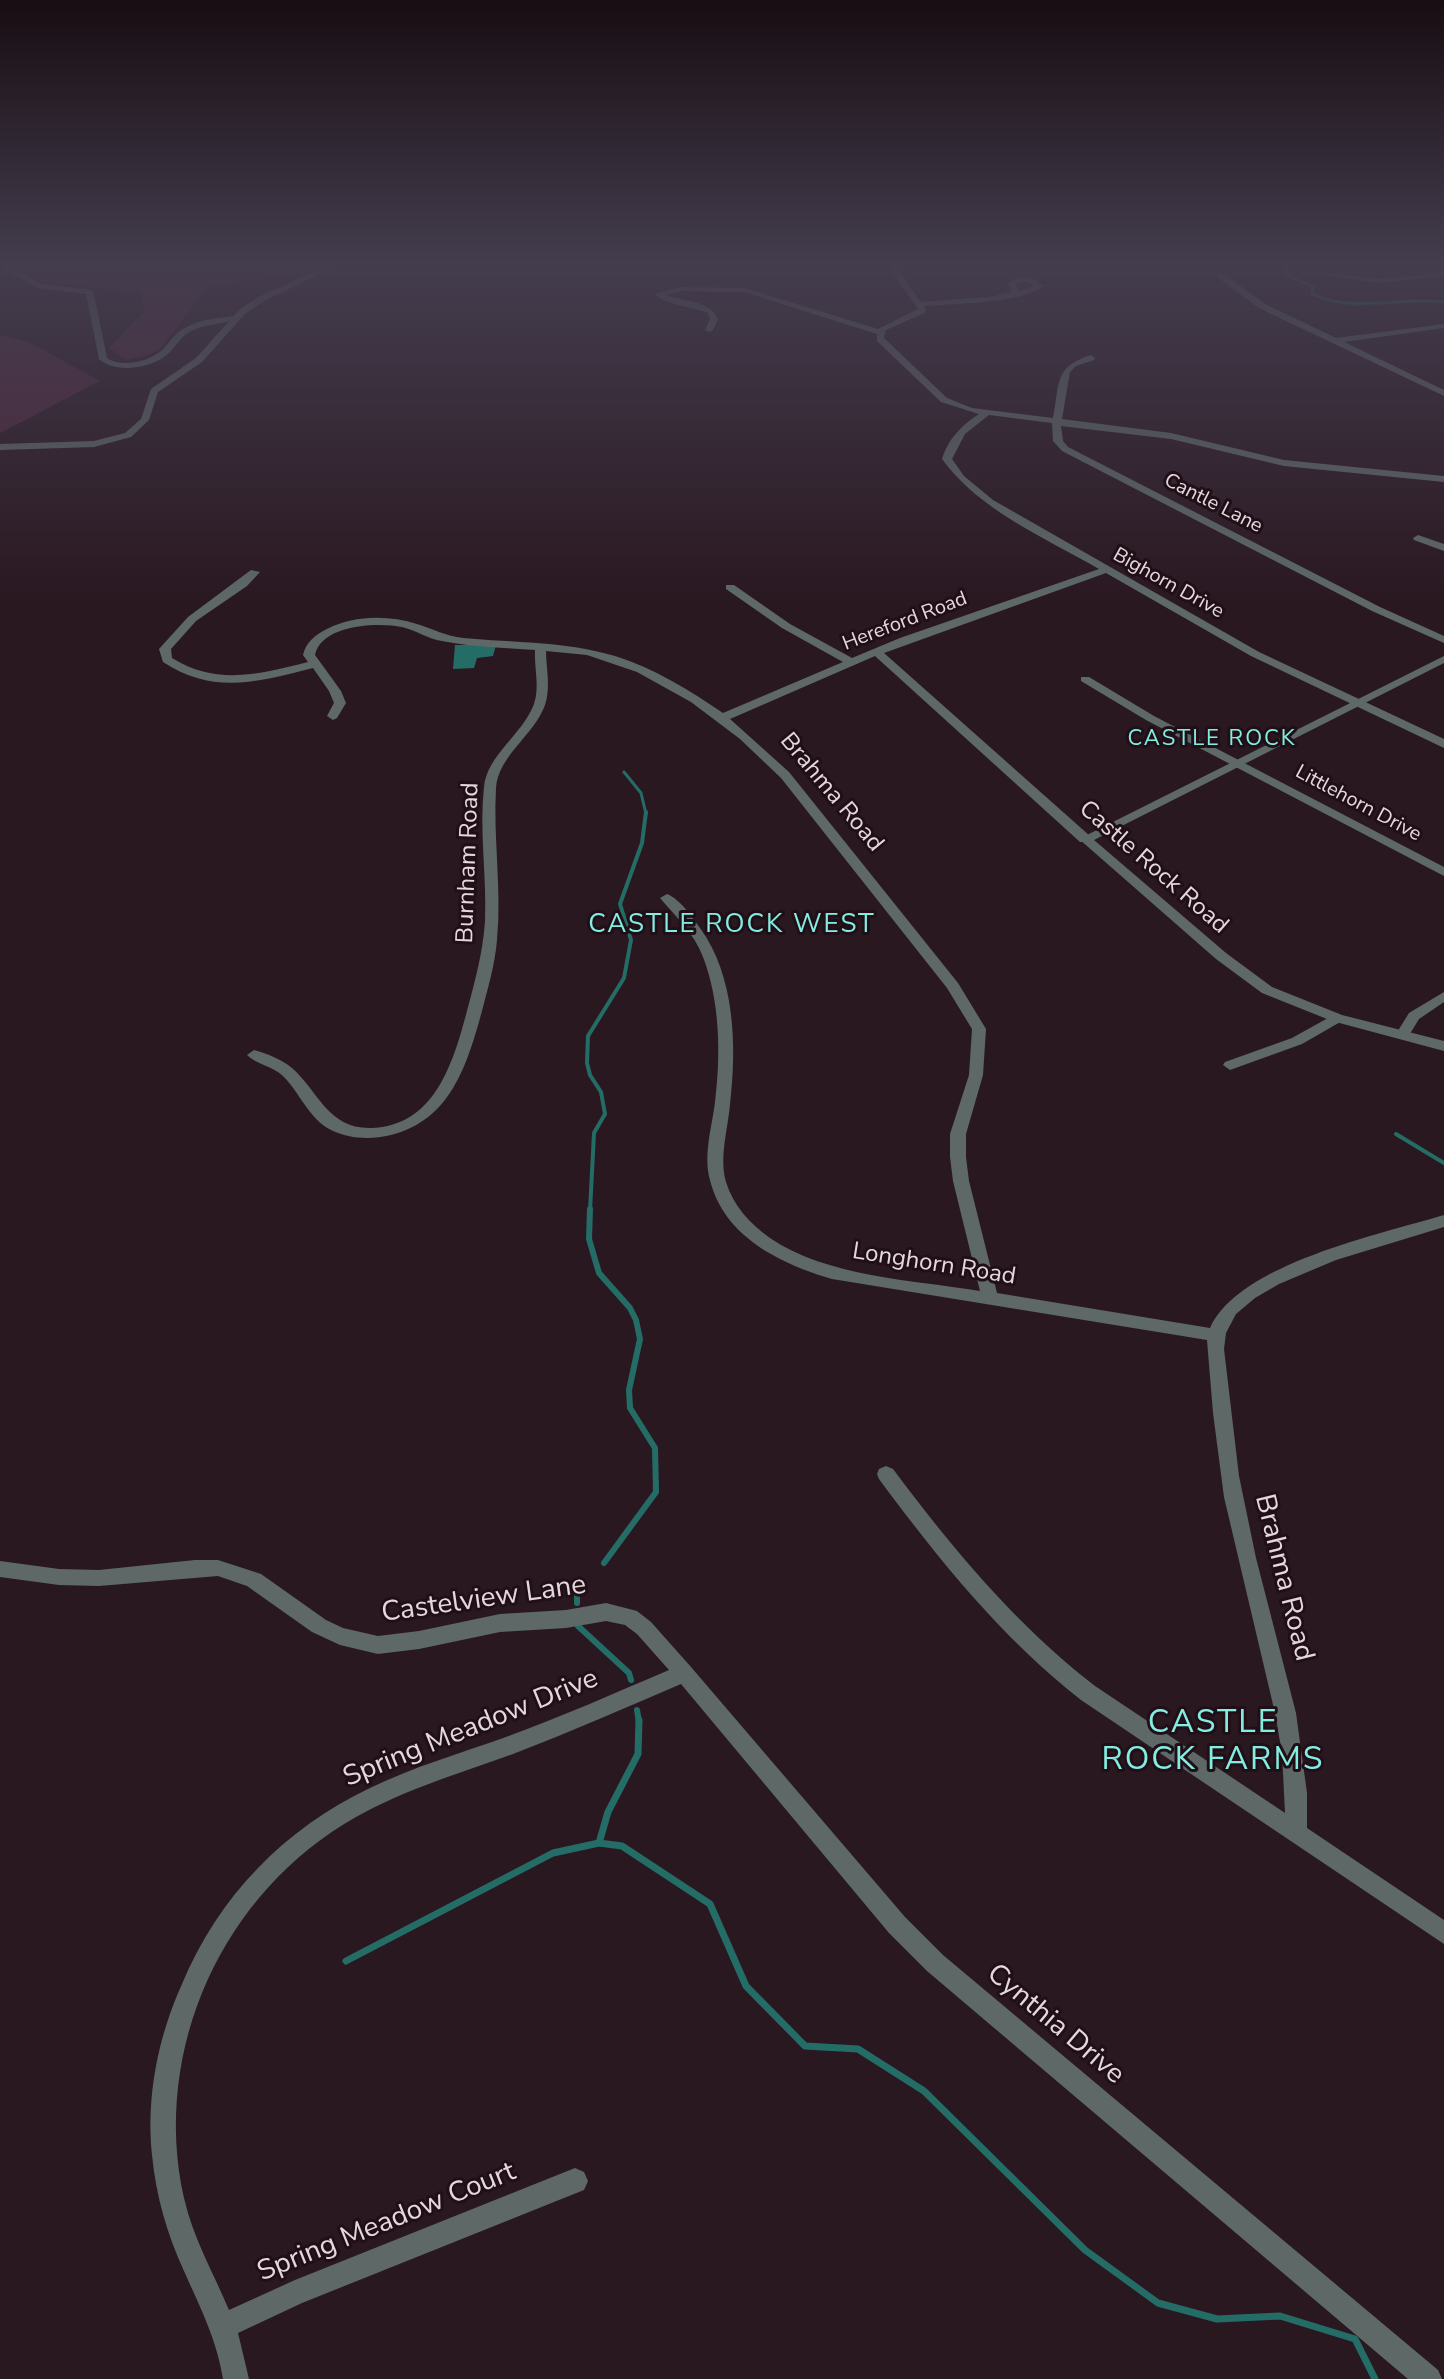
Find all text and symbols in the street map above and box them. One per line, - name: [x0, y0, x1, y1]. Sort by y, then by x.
- street label: Cantle Lane: [1160, 469, 1266, 539]
- street label: Bighorn Drive: [1108, 544, 1228, 624]
- street label: Hereford Road: [839, 587, 971, 657]
- district label: CASTLE ROCK: [1127, 727, 1297, 753]
- street label: Brahma Road: [773, 728, 889, 858]
- street label: Littlehorn Drive: [1291, 761, 1425, 847]
- street label: Burnham Road: [452, 782, 486, 944]
- street label: Castle Rock Road: [1072, 795, 1234, 941]
- district label: CASTLE ROCK WEST: [588, 910, 876, 942]
- street label: Longhorn Road: [850, 1238, 1018, 1292]
- street label: Brahma Road: [1246, 1491, 1320, 1665]
- street label: Castelview Lane: [380, 1569, 588, 1631]
- street label: Spring Meadow Drive: [339, 1662, 603, 1796]
- district label: CASTLE ROCK FARMS: [1101, 1705, 1325, 1780]
- street label: Cynthia Drive: [979, 1958, 1131, 2092]
- street label: Spring Meadow Court: [253, 2156, 521, 2290]

